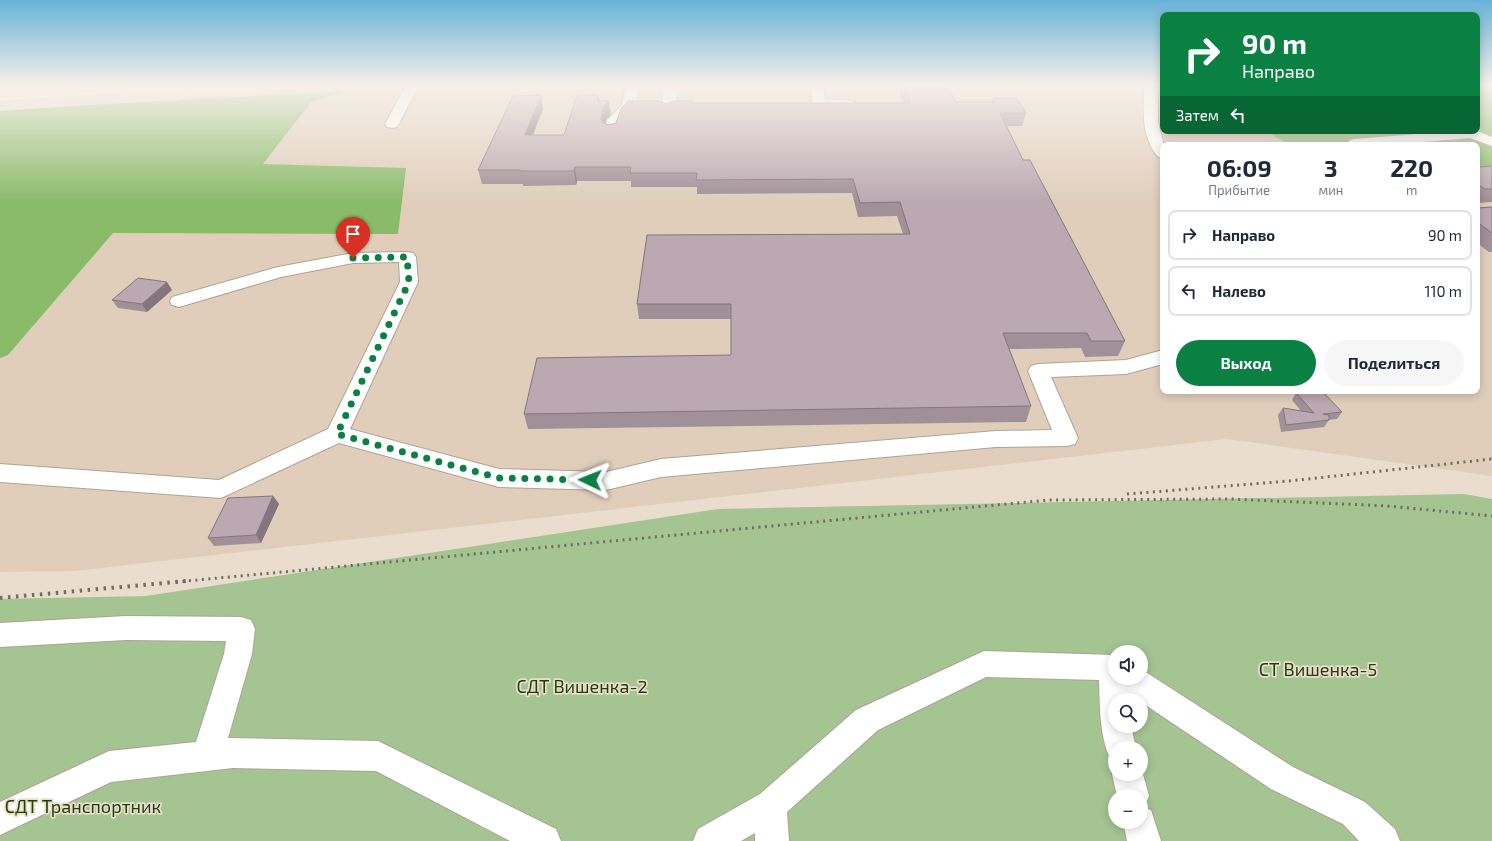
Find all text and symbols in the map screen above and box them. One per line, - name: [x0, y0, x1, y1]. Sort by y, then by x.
- text: 90 m: [1242, 26, 1307, 60]
- icon: right: [1176, 28, 1228, 80]
- text: Направо: [1242, 60, 1315, 82]
- icon: left: [1227, 104, 1249, 126]
- text: Затем: [1176, 106, 1219, 124]
- text: 06:09: [1207, 153, 1272, 182]
- text: 3: [1324, 153, 1338, 182]
- text: 220: [1390, 153, 1433, 182]
- text: Прибытие: [1208, 182, 1270, 198]
- text: мин: [1318, 182, 1343, 198]
- text: m: [1406, 182, 1417, 198]
- pin: [336, 217, 370, 258]
- icon: arrive: [342, 223, 364, 245]
- icon: right: [1178, 224, 1200, 246]
- text: Направо: [1212, 226, 1275, 244]
- text: 90 m: [1428, 226, 1462, 244]
- icon: left: [1178, 280, 1200, 302]
- text: Налево: [1212, 282, 1266, 300]
- text: 110 m: [1425, 282, 1462, 300]
- button: Выход: [1176, 340, 1316, 386]
- button: Поделиться: [1324, 340, 1464, 386]
- position arrow: [569, 459, 611, 501]
- map controls: [1108, 645, 1148, 829]
- button: sound: [1108, 645, 1148, 685]
- park label: СТ Вишенка-5: [1259, 658, 1377, 680]
- park label: СДТ Вишенка-2: [516, 675, 648, 697]
- button: search: [1108, 693, 1148, 733]
- button: +: [1108, 741, 1148, 781]
- button: −: [1108, 789, 1148, 829]
- park label: СДТ Транспортник: [5, 795, 161, 817]

